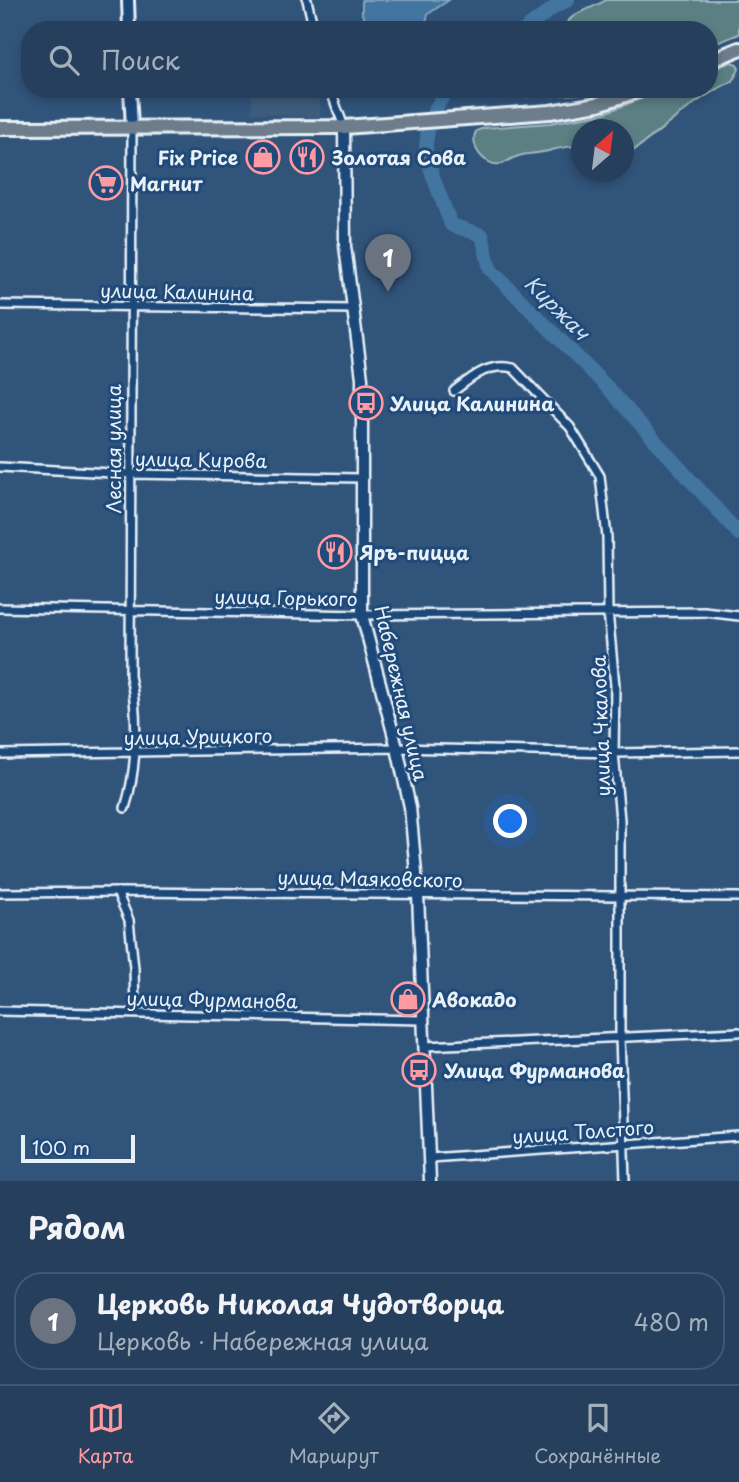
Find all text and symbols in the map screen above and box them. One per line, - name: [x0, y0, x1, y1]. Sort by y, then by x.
- search box: [21, 21, 718, 98]
- text: Поиск: [101, 40, 180, 79]
- icon: search: [45, 41, 83, 79]
- north arrow: [571, 119, 634, 182]
- shop icon: Fix Price: [244, 138, 282, 176]
- restaurant icon: Золотая Сова: [288, 138, 326, 176]
- place label: Fix Price: [158, 143, 238, 171]
- place label: Золотая Сова: [331, 143, 466, 171]
- supermarket icon: Магнит: [87, 164, 125, 202]
- place label: Магнит: [130, 169, 203, 197]
- pin: 1: [365, 234, 411, 292]
- water label: Киржач: [518, 267, 599, 348]
- street label: улица Калинина: [100, 276, 254, 306]
- street label: Лесная улица: [99, 384, 127, 514]
- bus stop icon: Улица Калинина: [347, 384, 385, 422]
- place label: Улица Калинина: [389, 389, 554, 417]
- street label: улица Кирова: [135, 444, 268, 474]
- restaurant icon: Яръ-пицца: [316, 533, 354, 571]
- place label: Яръ-пицца: [359, 538, 469, 566]
- street label: улица Горького: [214, 582, 358, 612]
- street label: Набережная улица: [368, 603, 436, 783]
- street label: улица Чкалова: [584, 655, 616, 797]
- street label: улица Урицкого: [123, 721, 273, 751]
- your location: [493, 804, 527, 838]
- street label: улица Маяковского: [277, 862, 463, 894]
- shop icon: Авокадо: [389, 980, 427, 1018]
- street label: улица Фурманова: [126, 984, 298, 1014]
- place label: Авокадо: [431, 985, 517, 1013]
- bus stop icon: Улица Фурманова: [400, 1051, 438, 1089]
- place label: Улица Фурманова: [443, 1056, 625, 1084]
- street label: улица Толстого: [511, 1112, 655, 1150]
- scale bar: [21, 1132, 135, 1164]
- text: 100 m: [32, 1133, 90, 1161]
- text: Рядом: [28, 1204, 126, 1249]
- text: Церковь Николая Чудотворца: [97, 1284, 505, 1323]
- text: 1: [48, 1304, 59, 1339]
- text: 480 m: [634, 1304, 709, 1339]
- text: Церковь · Набережная улица: [97, 1323, 429, 1358]
- tab: Карта: [78, 1399, 134, 1469]
- tab: Маршрут: [289, 1399, 379, 1469]
- tab: Сохранённые: [534, 1399, 661, 1469]

